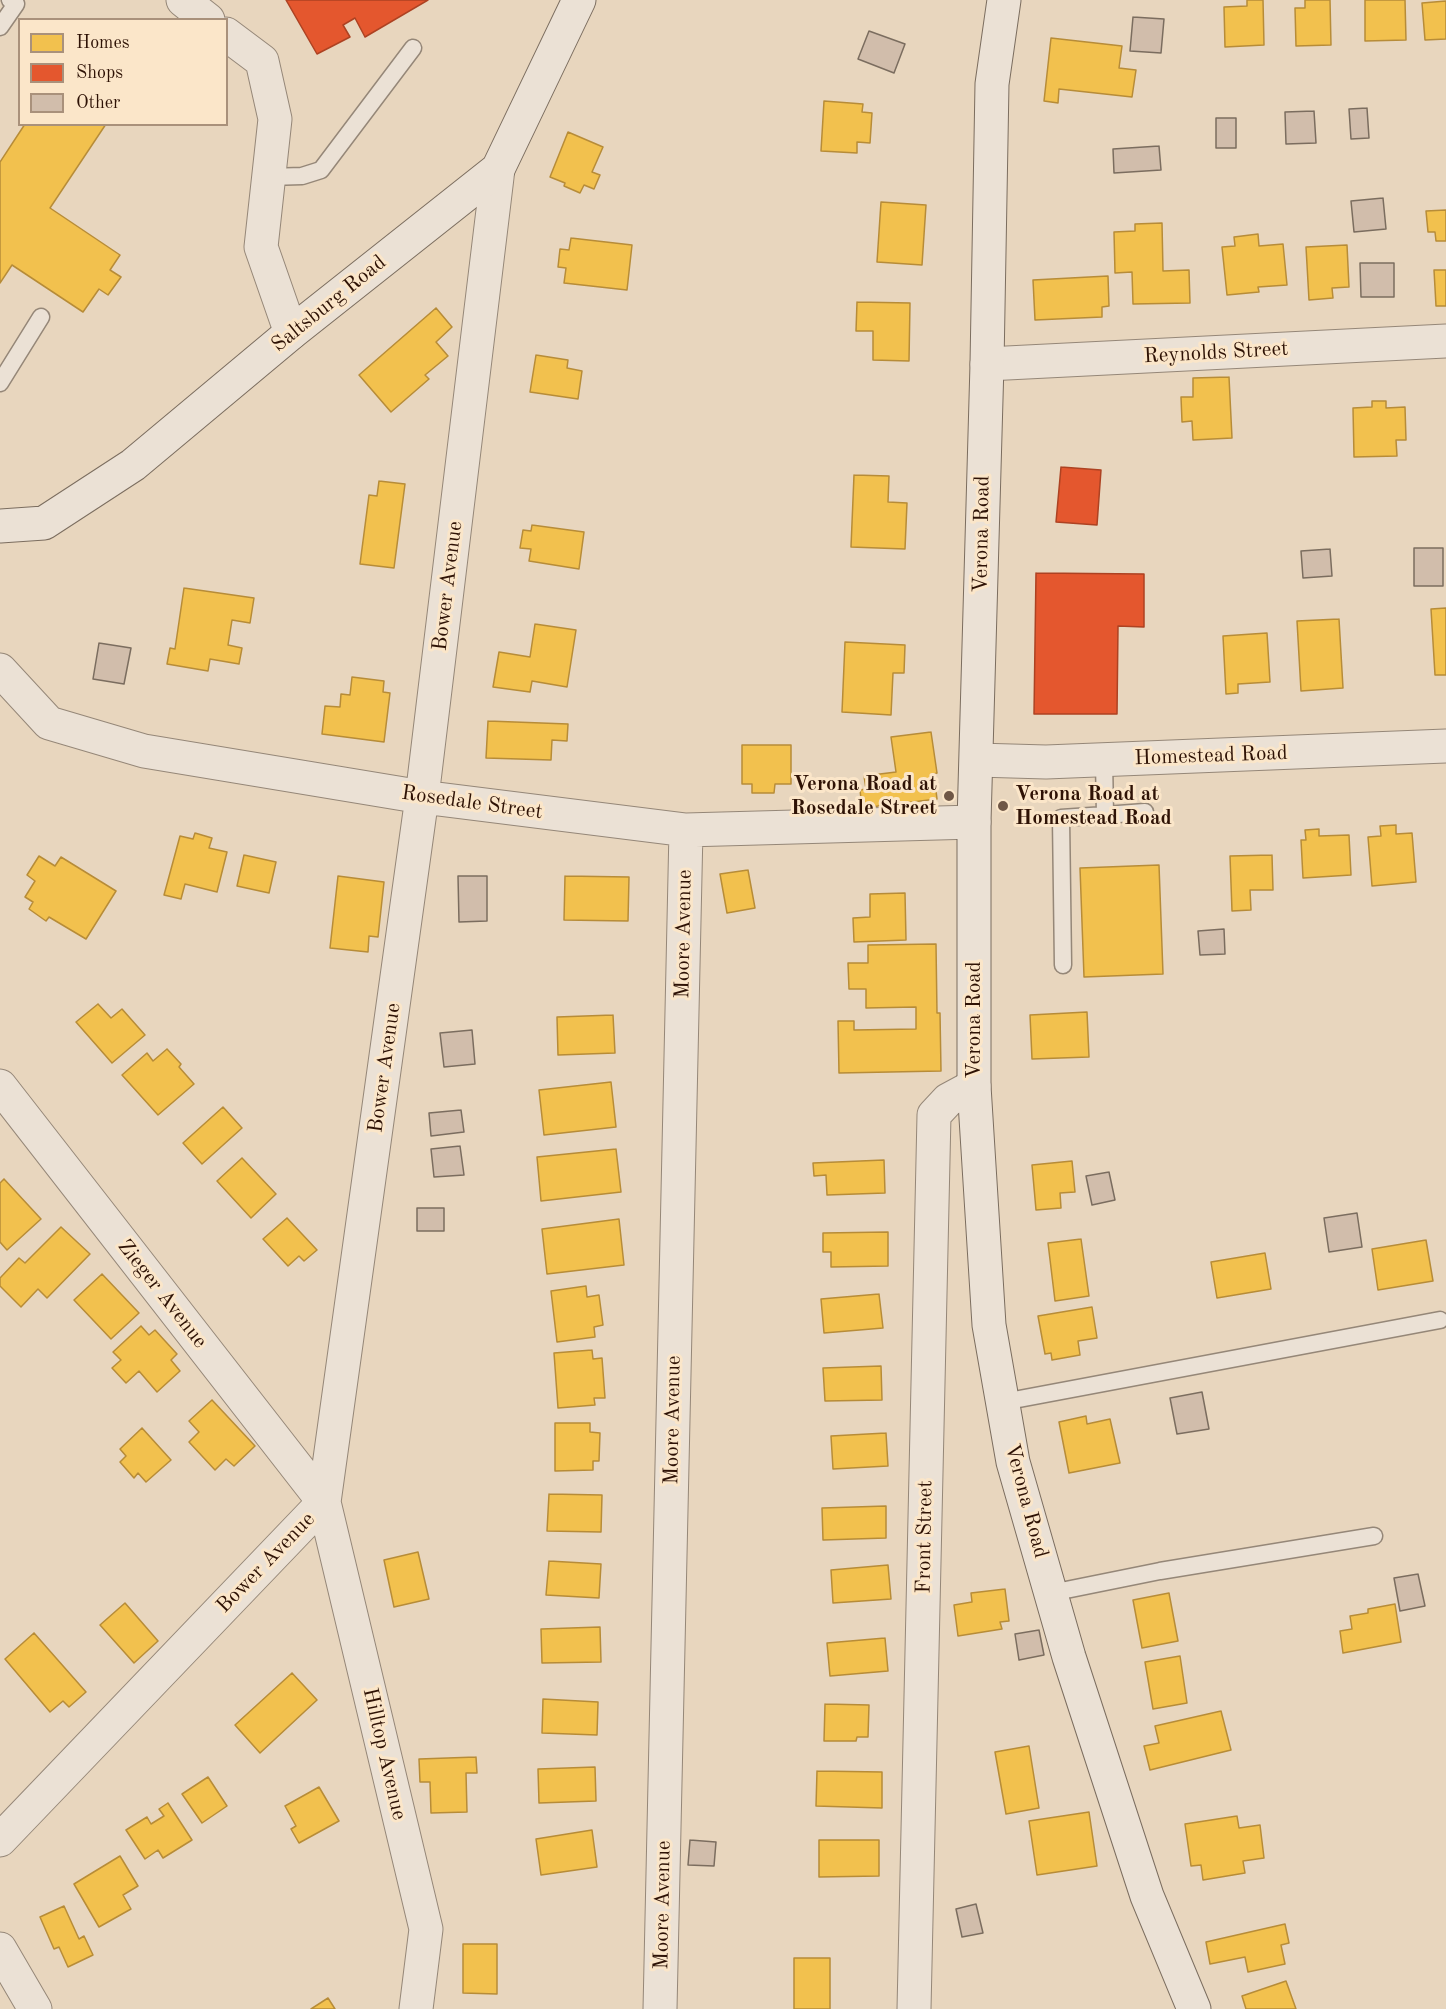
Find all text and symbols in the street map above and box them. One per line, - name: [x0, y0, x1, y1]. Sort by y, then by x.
- legend: [18, 18, 228, 126]
- text: Homes: [76, 34, 130, 52]
- text: Shops: [76, 64, 123, 82]
- text: Other: [76, 94, 120, 112]
- street label: Saltsburg Road: [267, 250, 391, 358]
- street label: Reynolds Street: [1143, 337, 1289, 369]
- street label: Verona Road: [968, 475, 996, 593]
- street label: Bower Avenue: [428, 520, 468, 652]
- street label: Homestead Road: [1134, 741, 1288, 771]
- place label: Verona Road at Rosedale Street: [791, 771, 937, 821]
- street label: Rosedale Street: [400, 781, 544, 825]
- place label: Verona Road at Homestead Road: [1015, 781, 1172, 831]
- marker: Verona Road at Rosedale Street: [942, 789, 956, 803]
- marker: Verona Road at Homestead Road: [996, 799, 1010, 813]
- street label: Moore Avenue: [670, 869, 698, 999]
- street label: Verona Road: [961, 961, 987, 1079]
- street label: Bower Avenue: [363, 1002, 407, 1134]
- street label: Zieger Avenue: [112, 1235, 212, 1353]
- street label: Moore Avenue: [659, 1355, 687, 1485]
- street label: Verona Road: [999, 1441, 1053, 1561]
- street label: Front Street: [911, 1480, 939, 1594]
- street label: Bower Avenue: [212, 1507, 320, 1619]
- street label: Hilltop Avenue: [357, 1686, 411, 1822]
- street label: Moore Avenue: [649, 1840, 677, 1970]

